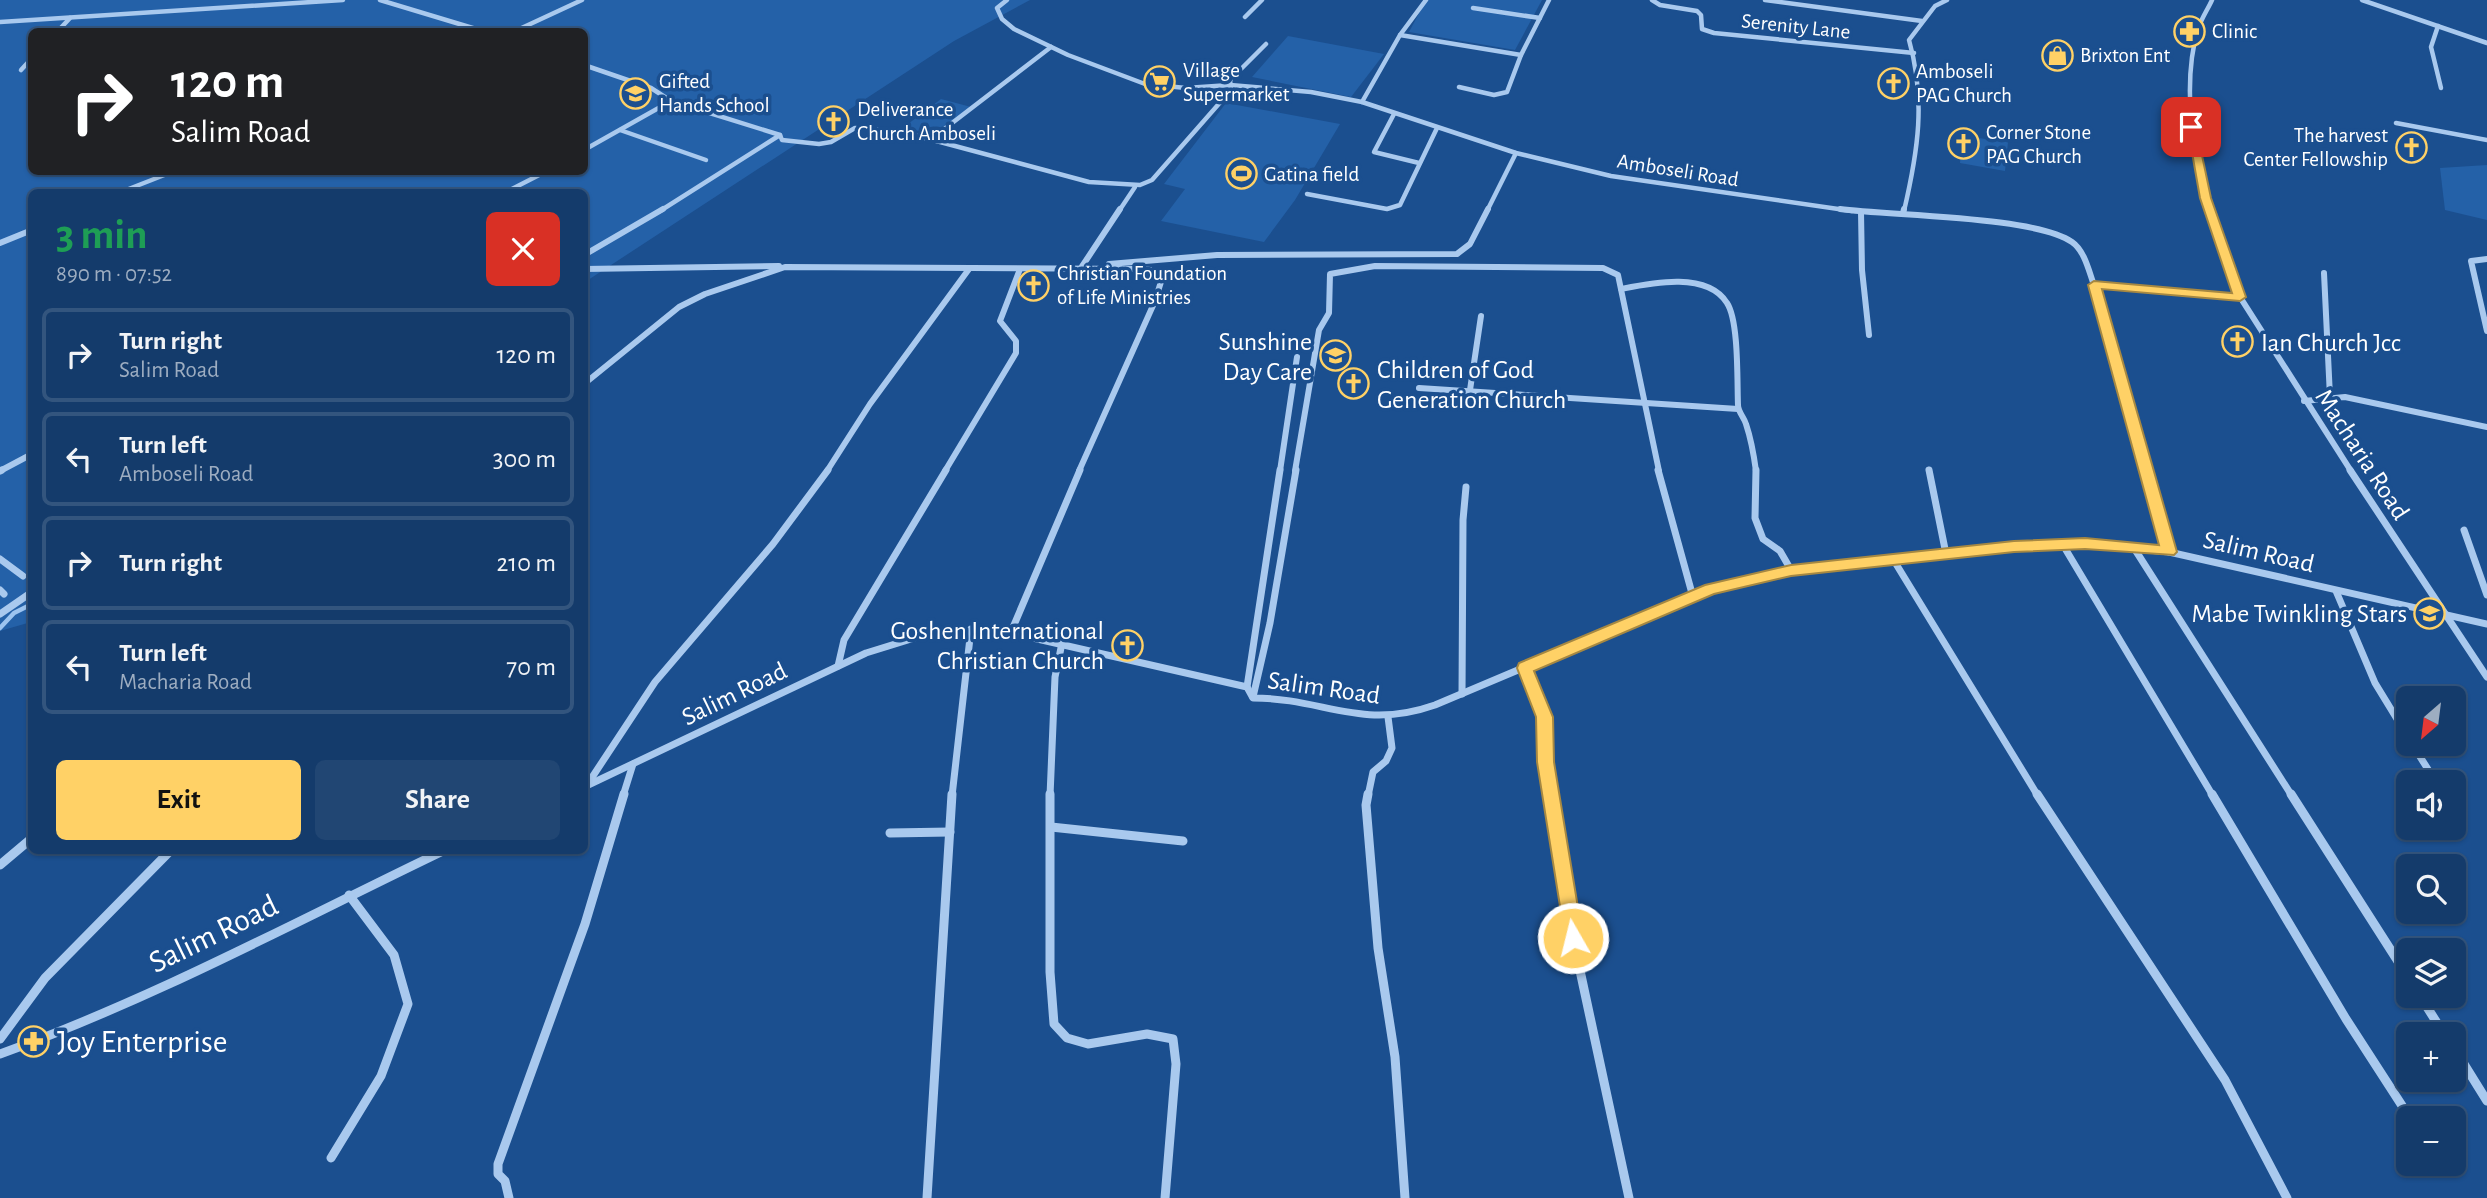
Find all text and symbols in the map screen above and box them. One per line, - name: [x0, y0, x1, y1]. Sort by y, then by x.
- street label: Serenity Lane: [1740, 10, 1851, 43]
- pharmacy icon: Clinic: [2172, 14, 2206, 48]
- place label: Clinic: [2212, 21, 2257, 42]
- shop icon: Brixton Ent: [2040, 38, 2074, 72]
- place label: Brixton Ent: [2080, 45, 2171, 66]
- icon: right: [56, 56, 147, 147]
- text: 120 m: [171, 58, 284, 107]
- place label: Village Supermarket: [1183, 60, 1290, 105]
- place label: Amboseli PAG Church: [1916, 61, 2012, 106]
- supermarket icon: Village Supermarket: [1143, 65, 1177, 99]
- church icon: Amboseli PAG Church: [1876, 66, 1910, 100]
- place label: Gifted Hands School: [659, 71, 770, 116]
- school or university icon: Gifted Hands School: [619, 76, 653, 110]
- pin: [2161, 97, 2221, 157]
- place label: Deliverance Church Amboseli: [857, 99, 996, 144]
- church icon: Deliverance Church Amboseli: [817, 104, 851, 138]
- icon: arrive: [2172, 108, 2210, 146]
- text: Salim Road: [171, 116, 310, 148]
- place label: Corner Stone PAG Church: [1986, 122, 2091, 167]
- place label: The harvest Center Fellowship: [2244, 125, 2388, 170]
- church icon: Corner Stone PAG Church: [1946, 127, 1980, 161]
- church icon: The harvest Center Fellowship: [2394, 130, 2428, 164]
- street label: Amboseli Road: [1616, 151, 1740, 190]
- sports icon: Gatina field: [1224, 157, 1258, 191]
- place label: Gatina field: [1264, 164, 1359, 185]
- button: close: [486, 212, 560, 286]
- text: 3 min: [56, 214, 148, 256]
- text: 890 m · 07:52: [56, 263, 172, 286]
- place label: Christian Foundation of Life Ministries: [1057, 263, 1227, 308]
- church icon: Christian Foundation of Life Ministries: [1017, 268, 1051, 302]
- church icon: Ian Church Jcc: [2221, 325, 2255, 359]
- text: Turn right: [119, 328, 222, 354]
- place label: Sunshine Day Care: [1218, 329, 1312, 385]
- place label: Ian Church Jcc: [2261, 330, 2401, 356]
- icon: right: [60, 336, 98, 374]
- school or university icon: Sunshine Day Care: [1318, 339, 1352, 373]
- text: 120 m: [496, 342, 556, 368]
- place label: Children of God Generation Church: [1377, 357, 1566, 413]
- text: Salim Road: [119, 359, 219, 382]
- church icon: Children of God Generation Church: [1337, 367, 1371, 401]
- street label: Macharia Road: [2310, 384, 2414, 525]
- text: Turn left: [119, 432, 207, 458]
- icon: left: [60, 440, 98, 478]
- text: 300 m: [493, 446, 556, 472]
- text: Amboseli Road: [119, 463, 253, 486]
- street label: Salim Road: [2201, 527, 2317, 577]
- icon: right: [60, 544, 98, 582]
- text: Turn right: [119, 550, 222, 576]
- text: 210 m: [496, 550, 556, 576]
- school or university icon: Mabe Twinkling Stars: [2413, 596, 2447, 630]
- place label: Mabe Twinkling Stars: [2192, 601, 2407, 627]
- place label: Goshen International Christian Church: [891, 618, 1104, 674]
- church icon: Goshen International Christian Church: [1110, 628, 1144, 662]
- text: Turn left: [119, 640, 207, 666]
- icon: left: [60, 648, 98, 686]
- text: 70 m: [506, 654, 556, 680]
- street label: Salim Road: [678, 657, 791, 730]
- street label: Salim Road: [1266, 667, 1382, 709]
- text: Macharia Road: [119, 671, 252, 694]
- north arrow: [2396, 686, 2466, 756]
- map controls: [2396, 686, 2466, 1176]
- button: Exit: [56, 760, 301, 840]
- button: Share: [315, 760, 560, 840]
- button: sound: [2396, 770, 2466, 840]
- button: search: [2396, 854, 2466, 924]
- street label: Salim Road: [144, 889, 283, 979]
- position arrow: [1536, 901, 1610, 975]
- button: layers: [2396, 938, 2466, 1008]
- button: +: [2396, 1022, 2466, 1092]
- pharmacy icon: Joy Enterprise: [17, 1024, 51, 1058]
- place label: Joy Enterprise: [57, 1026, 228, 1058]
- button: −: [2396, 1106, 2466, 1176]

